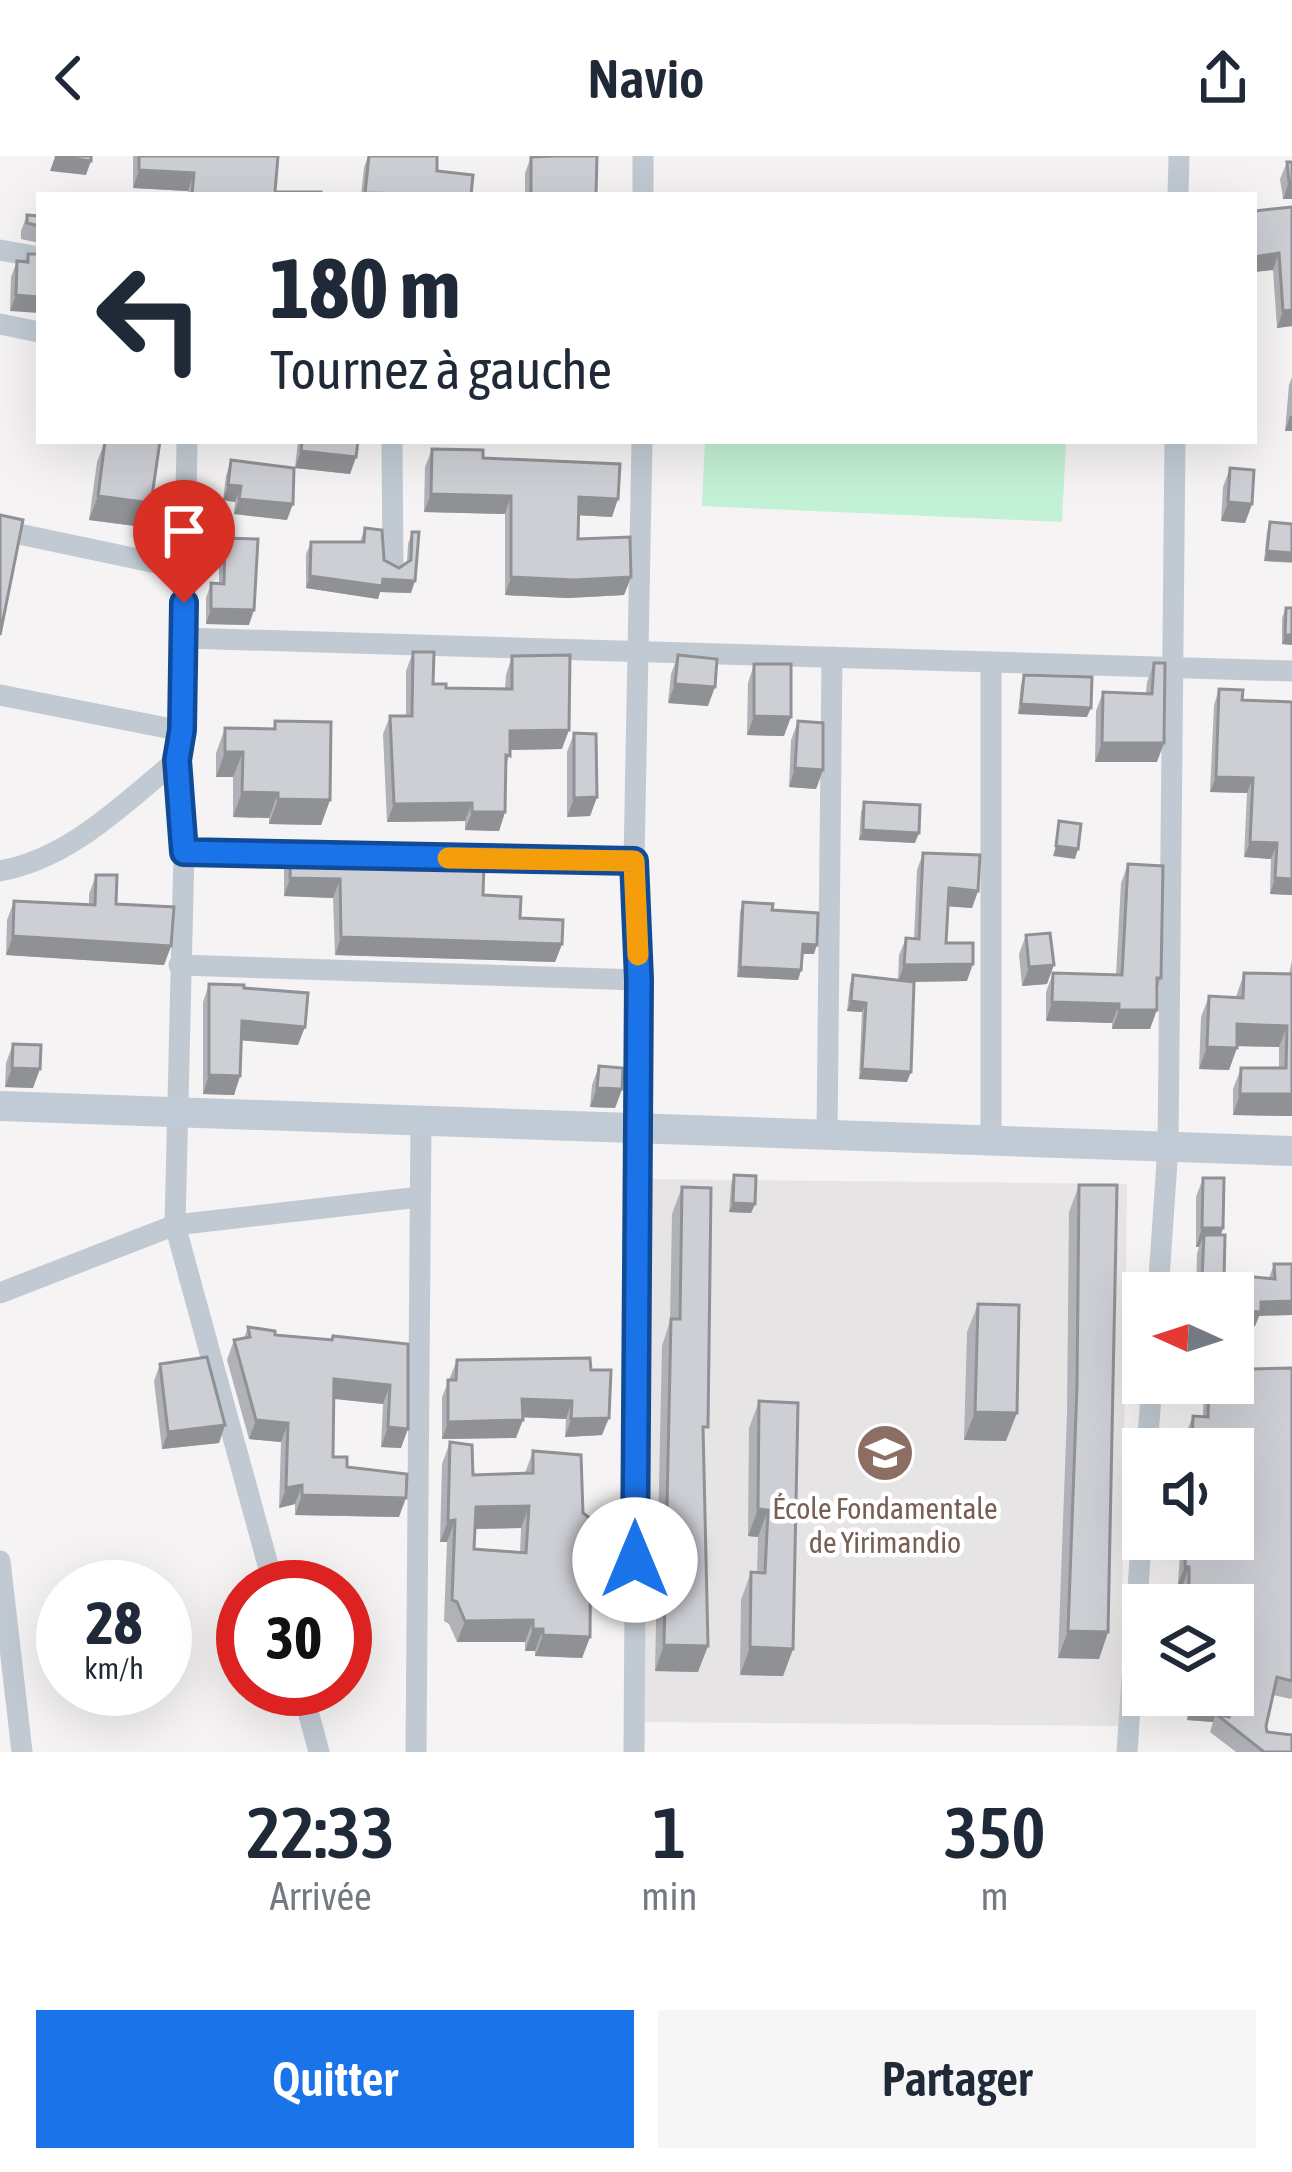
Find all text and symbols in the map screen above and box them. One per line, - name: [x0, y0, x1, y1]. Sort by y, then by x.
- icon: back: [36, 45, 102, 111]
- icon: share: [1190, 45, 1256, 111]
- text: Navio: [587, 48, 705, 109]
- icon: left: [72, 240, 228, 396]
- text: 180 m: [270, 240, 460, 336]
- text: Tournez à gauche: [270, 339, 612, 400]
- pin: [133, 480, 235, 603]
- icon: arrive: [151, 498, 217, 564]
- north arrow: [1122, 1272, 1254, 1404]
- map controls: [1122, 1272, 1254, 1716]
- school or university icon: École Fondamentale de Yirimandio: [854, 1422, 916, 1484]
- button: sound: [1122, 1428, 1254, 1560]
- place label: École Fondamentale de Yirimandio: [772, 1491, 998, 1559]
- position arrow: [572, 1497, 698, 1623]
- speed limit sign: 30: [216, 1560, 372, 1716]
- button: layers: [1122, 1584, 1254, 1716]
- text: 28: [86, 1588, 142, 1657]
- text: km/h: [84, 1651, 144, 1685]
- text: 22:33: [247, 1791, 395, 1873]
- text: 1: [652, 1791, 686, 1873]
- text: 350: [944, 1791, 1045, 1873]
- text: Arrivée: [270, 1874, 372, 1918]
- text: min: [641, 1874, 697, 1918]
- text: m: [981, 1874, 1009, 1918]
- button: Quitter: [36, 2010, 634, 2148]
- button: Partager: [658, 2010, 1256, 2148]

